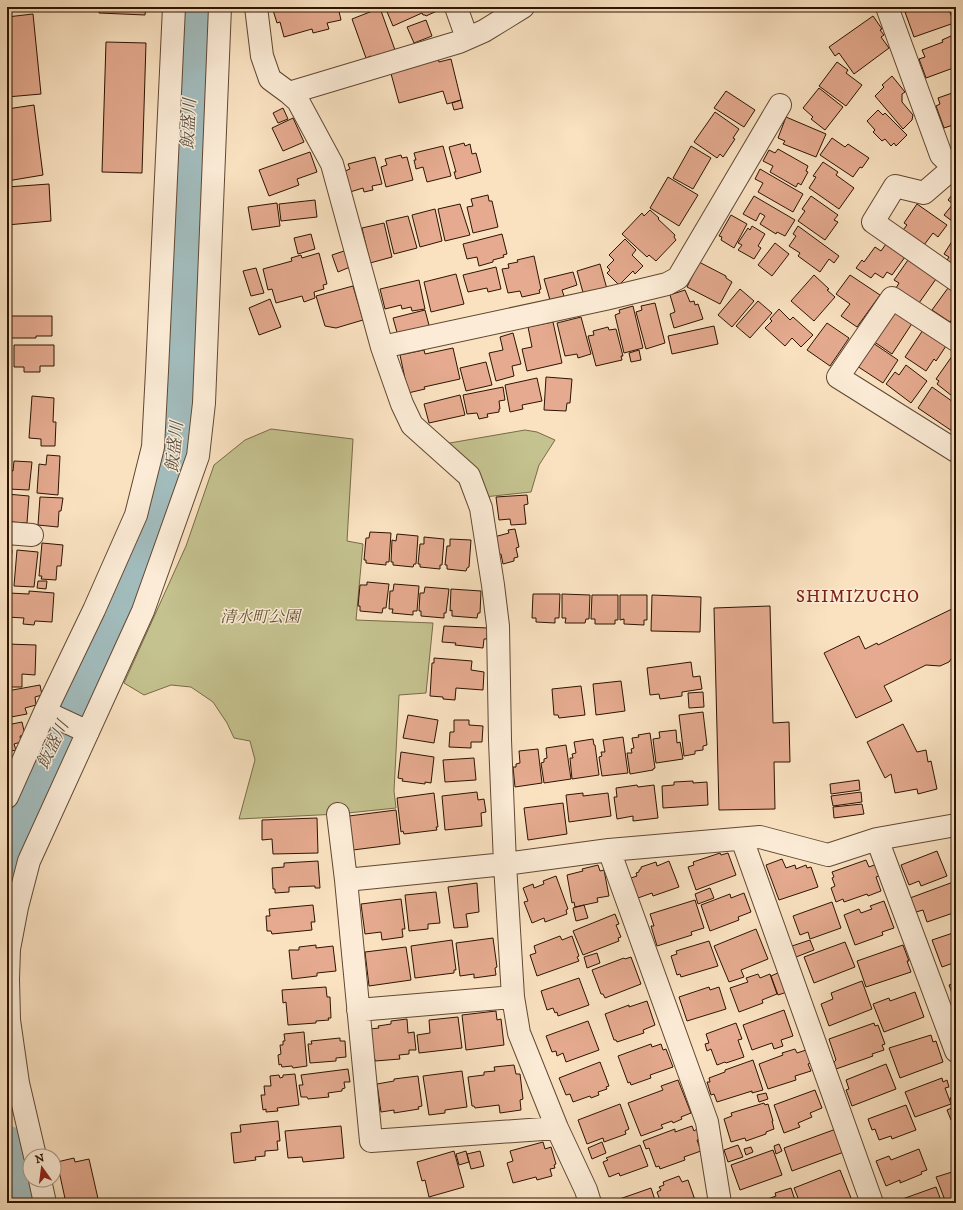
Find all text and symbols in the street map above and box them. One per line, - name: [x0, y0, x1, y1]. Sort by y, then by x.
- water label: 飯盛川: [177, 96, 201, 150]
- water label: 飯盛川: [161, 419, 189, 474]
- district label: SHIMIZUCHO: [796, 586, 920, 608]
- park label: 清水町公園: [220, 607, 303, 627]
- water label: 飯盛川: [32, 715, 75, 773]
- north arrow: [22, 1148, 62, 1188]
- text: N: [34, 1151, 46, 1167]

